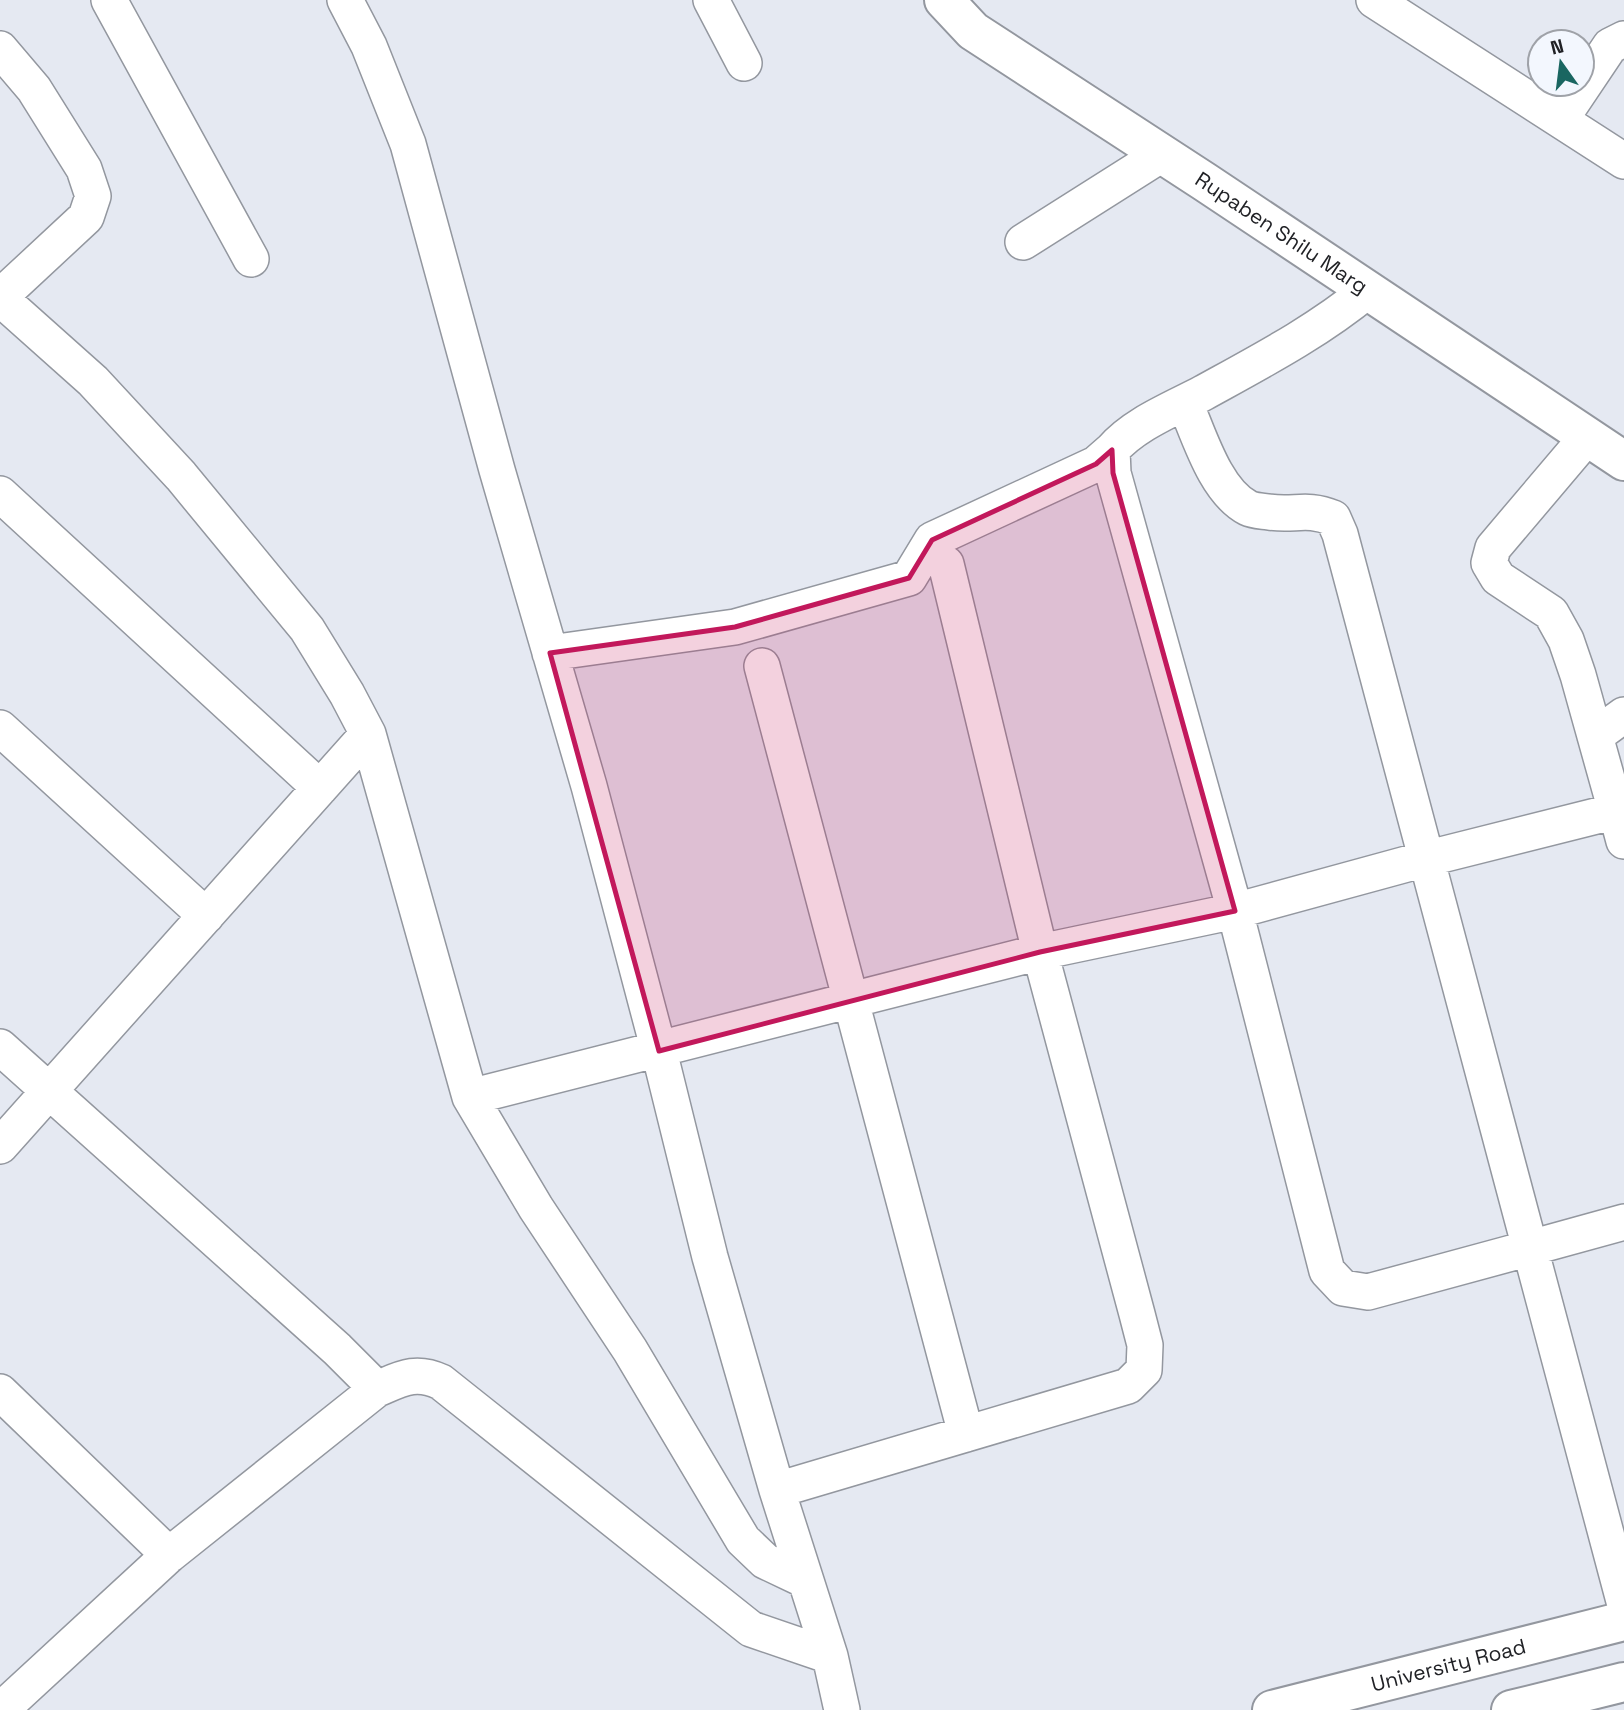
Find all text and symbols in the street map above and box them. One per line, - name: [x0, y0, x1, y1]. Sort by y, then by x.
- north arrow: [1526, 28, 1596, 98]
- text: N: [1548, 33, 1566, 61]
- street label: Rupaben Shilu Marg: [1190, 165, 1373, 300]
- street label: University Road: [1368, 1632, 1529, 1697]

